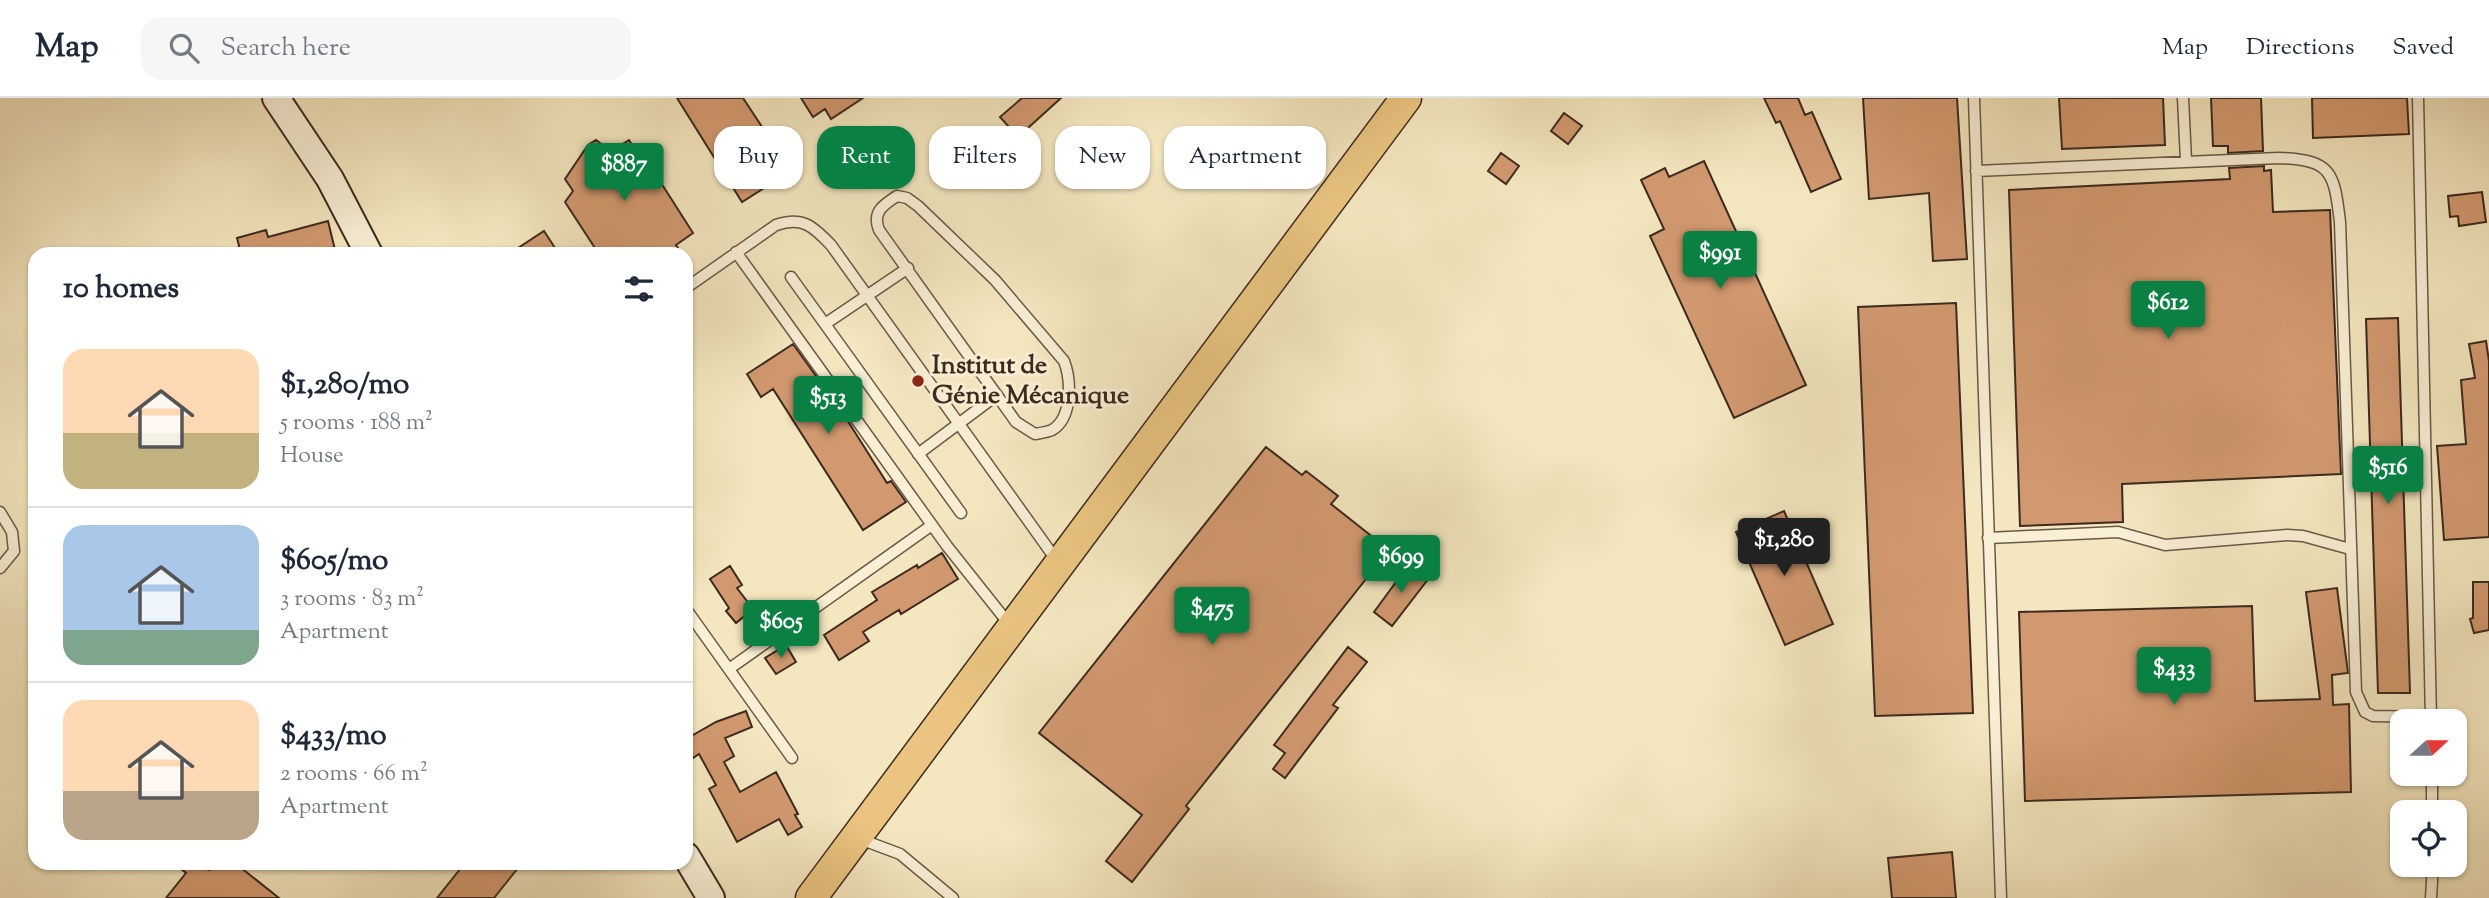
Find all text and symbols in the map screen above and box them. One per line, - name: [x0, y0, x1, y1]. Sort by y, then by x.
- search box: [141, 17, 631, 80]
- text: Map: [35, 24, 99, 72]
- icon: search: [165, 29, 203, 67]
- text: Search here: [221, 30, 351, 67]
- text: Map: [2162, 31, 2208, 65]
- text: Directions: [2246, 31, 2354, 65]
- text: Saved: [2392, 31, 2454, 65]
- chip: Buy: [714, 126, 803, 189]
- chip: Rent: [817, 126, 915, 189]
- chip: Filters: [929, 126, 1041, 189]
- chip: New: [1055, 126, 1150, 189]
- chip: Apartment: [1164, 126, 1326, 189]
- pin: $887: [583, 144, 665, 203]
- text: $887: [601, 149, 647, 182]
- pin: $991: [1679, 232, 1761, 291]
- text: $991: [1699, 237, 1741, 270]
- text: 10 homes: [63, 268, 179, 311]
- icon: filters: [620, 270, 658, 308]
- pin: $612: [2127, 282, 2209, 341]
- text: $612: [2147, 287, 2189, 320]
- place label: Institut de Génie Mécanique: [932, 348, 1129, 415]
- text: $1,280/mo: [280, 364, 409, 407]
- marker: Institut de Génie Mécanique: [910, 373, 926, 389]
- pin: $513: [787, 376, 869, 436]
- icon: home: [119, 377, 203, 461]
- text: $513: [809, 382, 847, 415]
- text: 5 rooms · 188 m²: [280, 407, 433, 440]
- text: House: [280, 440, 344, 473]
- pin: $516: [2347, 446, 2429, 506]
- text: $516: [2368, 452, 2408, 485]
- pin: $1,280: [1727, 518, 1841, 578]
- text: $1,280: [1754, 524, 1814, 557]
- pin: $699: [1360, 536, 1442, 595]
- text: $605/mo: [280, 540, 388, 583]
- text: $699: [1378, 541, 1424, 574]
- icon: home: [119, 553, 203, 637]
- text: 3 rooms · 83 m²: [280, 583, 424, 616]
- pin: $475: [1171, 588, 1253, 647]
- text: $475: [1190, 593, 1234, 626]
- pin: $605: [740, 601, 822, 660]
- text: $605: [759, 606, 803, 639]
- text: Apartment: [280, 616, 389, 649]
- pin: $433: [2133, 648, 2215, 707]
- text: $433: [2153, 653, 2195, 686]
- north arrow: [2390, 709, 2468, 786]
- map controls: [2390, 709, 2467, 877]
- text: $433/mo: [280, 715, 387, 758]
- icon: home: [119, 728, 203, 812]
- text: 2 rooms · 66 m²: [280, 758, 428, 791]
- text: Apartment: [280, 791, 389, 824]
- button: locate: [2390, 800, 2467, 877]

